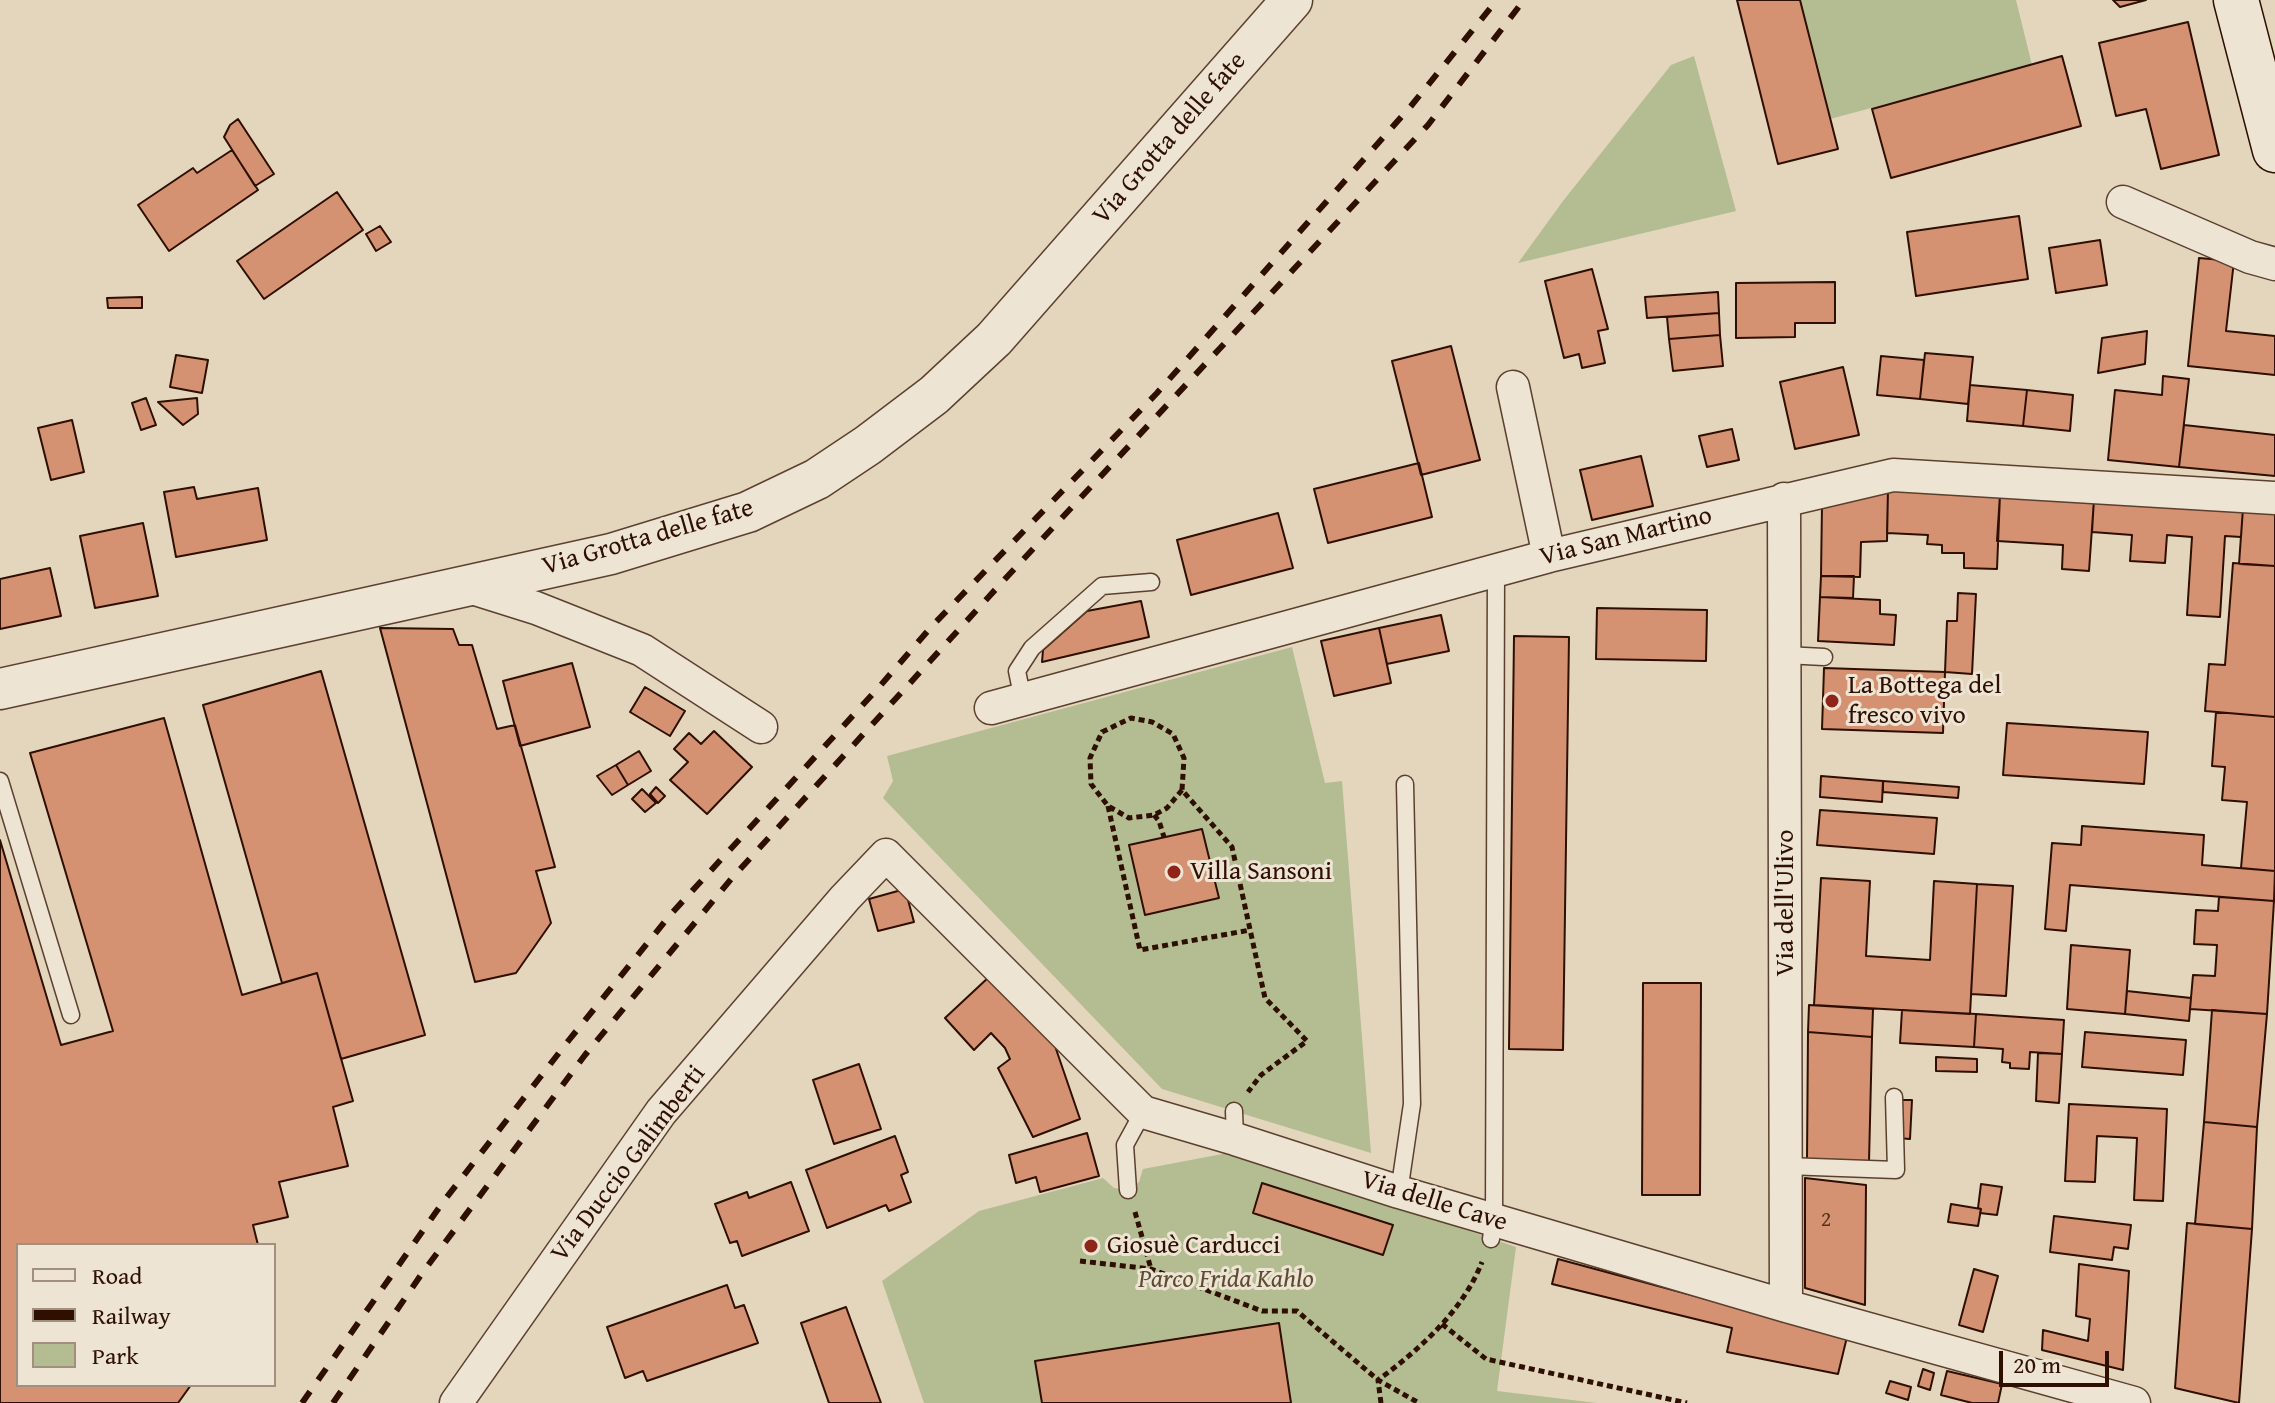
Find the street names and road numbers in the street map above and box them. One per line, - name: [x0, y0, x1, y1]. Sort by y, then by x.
- street label: Via Grotta delle fate: [1087, 46, 1253, 232]
- street label: Via Grotta delle fate: [539, 493, 757, 583]
- street label: Via San Martino: [1537, 501, 1715, 573]
- street label: Via dell'Ulivo: [1770, 829, 1802, 977]
- street label: Via Duccio Galimberti: [545, 1060, 713, 1268]
- street label: Via delle Cave: [1357, 1165, 1511, 1239]

